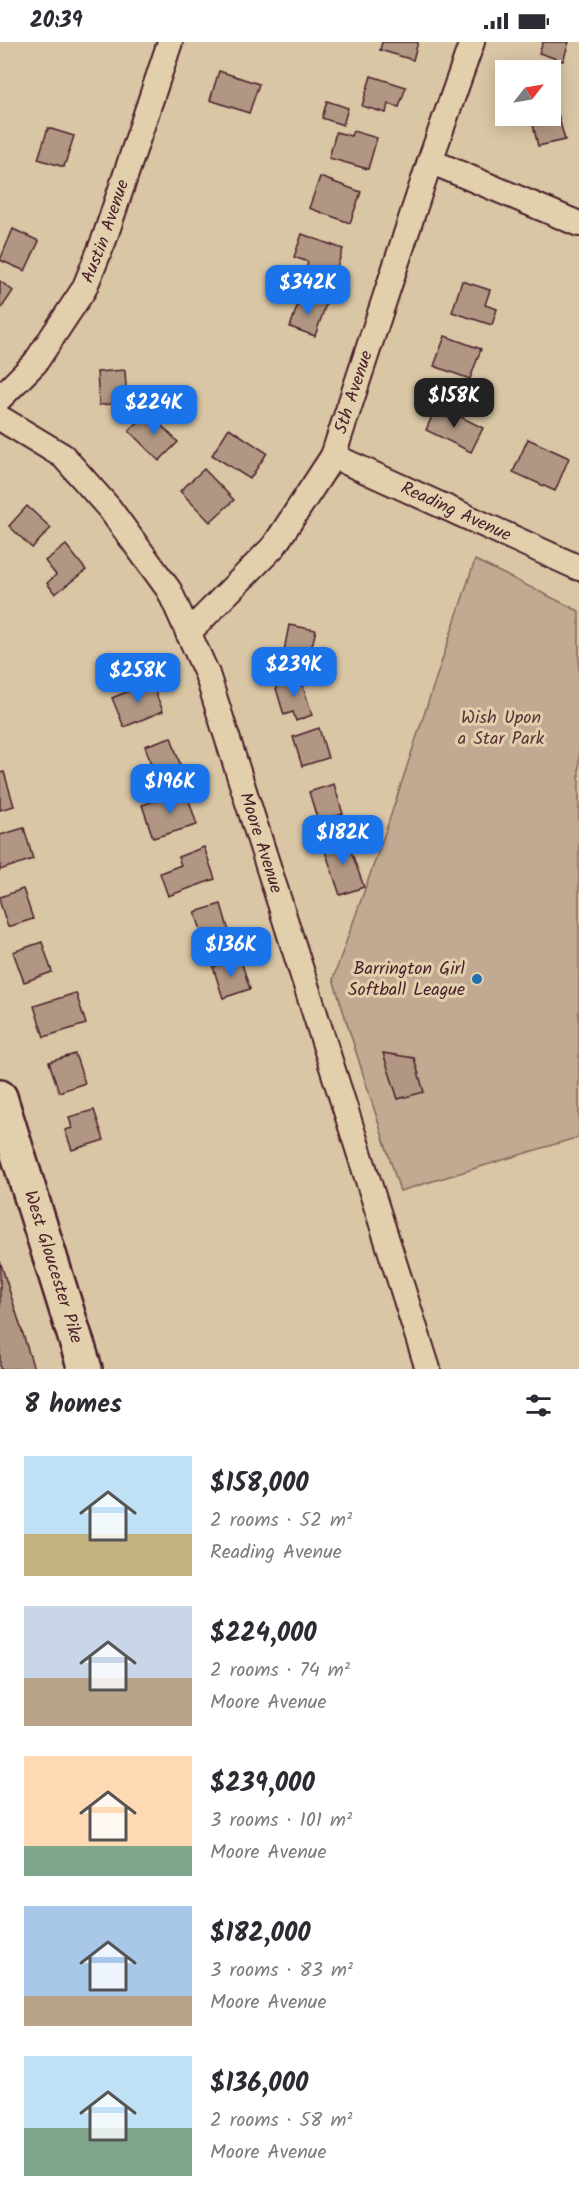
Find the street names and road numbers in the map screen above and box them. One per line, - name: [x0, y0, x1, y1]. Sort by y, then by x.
- street label: Austin Avenue: [73, 176, 138, 288]
- street label: 5th Avenue: [327, 347, 381, 438]
- street label: Reading Avenue: [396, 474, 516, 550]
- street label: Moore Avenue: [231, 789, 290, 897]
- street label: West Gloucester Pike: [16, 1187, 91, 1347]

